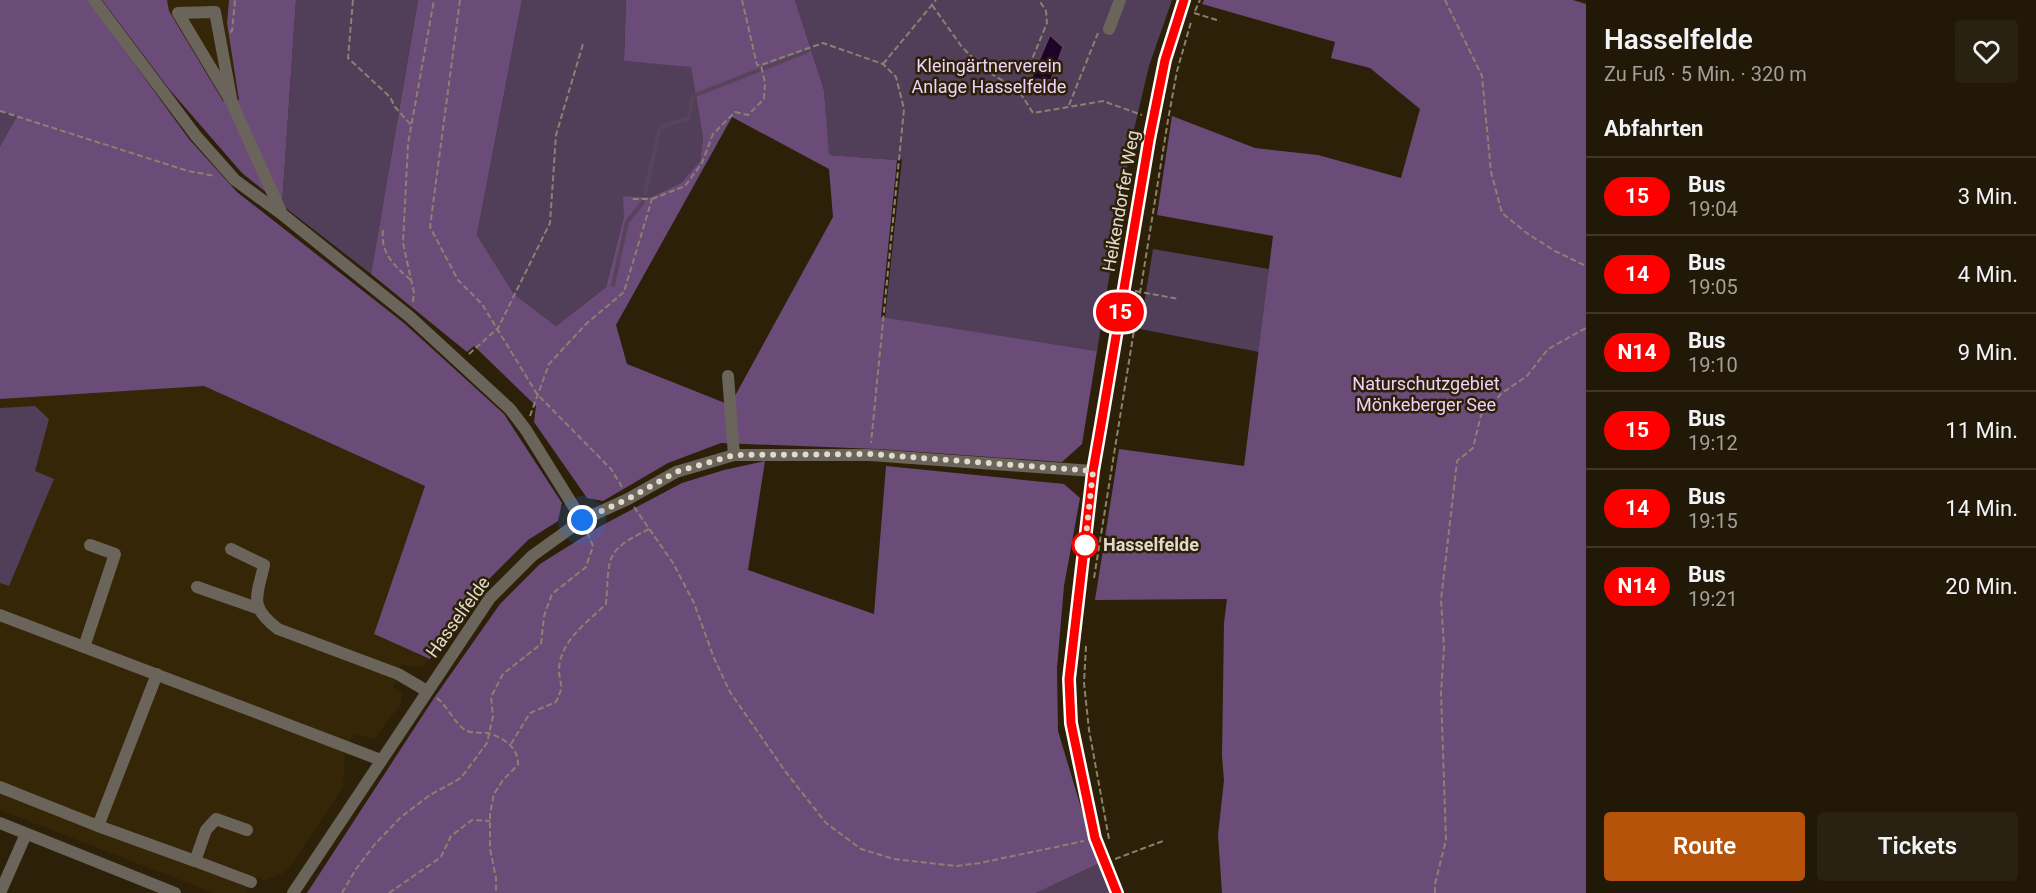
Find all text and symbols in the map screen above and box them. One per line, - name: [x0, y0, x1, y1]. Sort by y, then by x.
- button: heart: [1955, 20, 2018, 83]
- text: Hasselfelde: [1604, 23, 1753, 56]
- park label: Kleingärtnerverein Anlage Hasselfelde: [912, 55, 1066, 97]
- text: Zu Fuß · 5 Min. · 320 m: [1604, 62, 1807, 86]
- text: Abfahrten: [1604, 116, 1703, 141]
- street label: Heikendorfer Weg: [1098, 128, 1143, 273]
- text: Bus: [1688, 172, 1726, 197]
- text: 15: [1625, 184, 1649, 208]
- text: 3 Min.: [1958, 184, 2018, 209]
- text: 19:04: [1688, 197, 1738, 221]
- text: Bus: [1688, 250, 1726, 275]
- text: 14: [1625, 262, 1649, 286]
- text: 4 Min.: [1958, 262, 2018, 287]
- text: 19:05: [1688, 275, 1738, 299]
- line badge: 15: [1093, 292, 1147, 332]
- text: 15: [1108, 300, 1132, 324]
- text: Bus: [1688, 328, 1726, 353]
- text: N14: [1618, 340, 1656, 364]
- text: 9 Min.: [1958, 340, 2018, 365]
- text: 19:10: [1688, 353, 1738, 377]
- park label: Naturschutzgebiet Mönkeberger See: [1352, 373, 1500, 415]
- text: Bus: [1688, 406, 1726, 431]
- text: 15: [1625, 418, 1649, 442]
- text: 11 Min.: [1945, 418, 2018, 443]
- text: 19:12: [1688, 431, 1738, 455]
- text: Bus: [1688, 484, 1726, 509]
- text: 14: [1625, 496, 1649, 520]
- text: 14 Min.: [1945, 496, 2018, 521]
- your location: [567, 505, 597, 535]
- text: 19:15: [1688, 509, 1738, 533]
- marker: Hasselfelde: [1072, 532, 1098, 558]
- place label: Hasselfelde: [1103, 534, 1199, 555]
- text: Bus: [1688, 562, 1726, 587]
- street label: Hasselfelde: [421, 572, 494, 661]
- text: N14: [1618, 574, 1656, 598]
- text: 20 Min.: [1945, 574, 2018, 599]
- text: 19:21: [1688, 587, 1738, 611]
- button: Route: [1604, 812, 1805, 881]
- button: Tickets: [1817, 812, 2018, 881]

